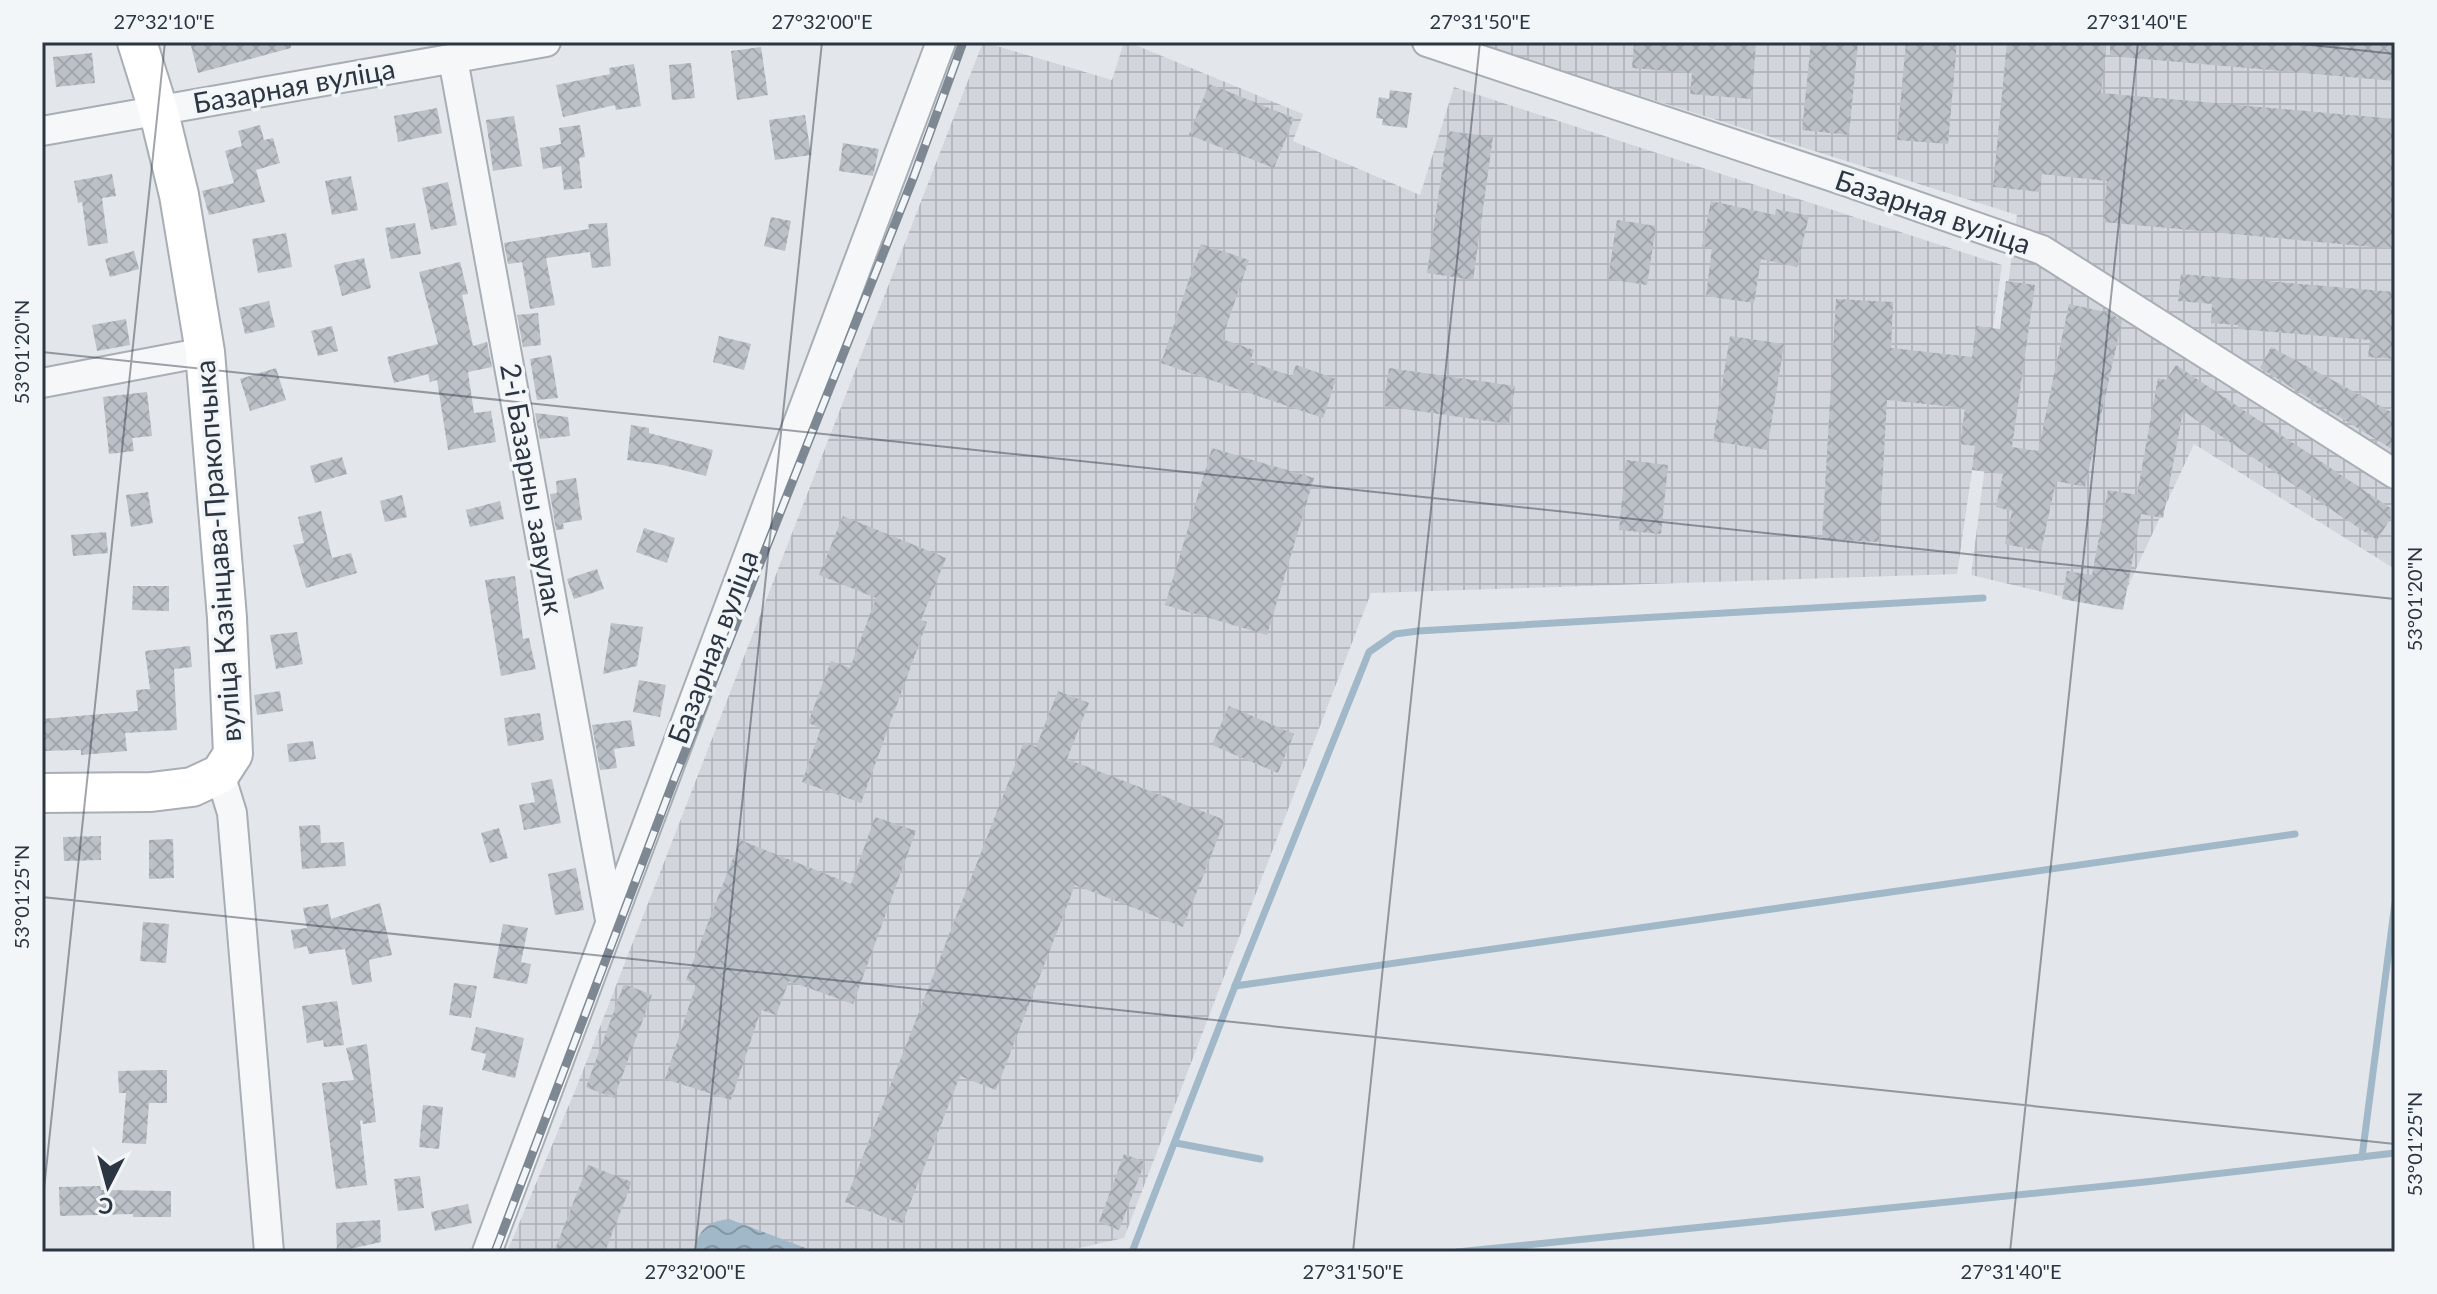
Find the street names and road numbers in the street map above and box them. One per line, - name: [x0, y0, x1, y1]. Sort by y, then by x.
- street label: Базарная вуліца: [190, 51, 398, 120]
- street label: Базарная вуліца: [1831, 162, 2036, 260]
- street label: вуліца Казінцава-Пракопчыка: [187, 359, 247, 743]
- street label: 2-і Базарны завулак: [494, 360, 572, 618]
- street label: Базарная вуліца: [660, 545, 765, 748]

